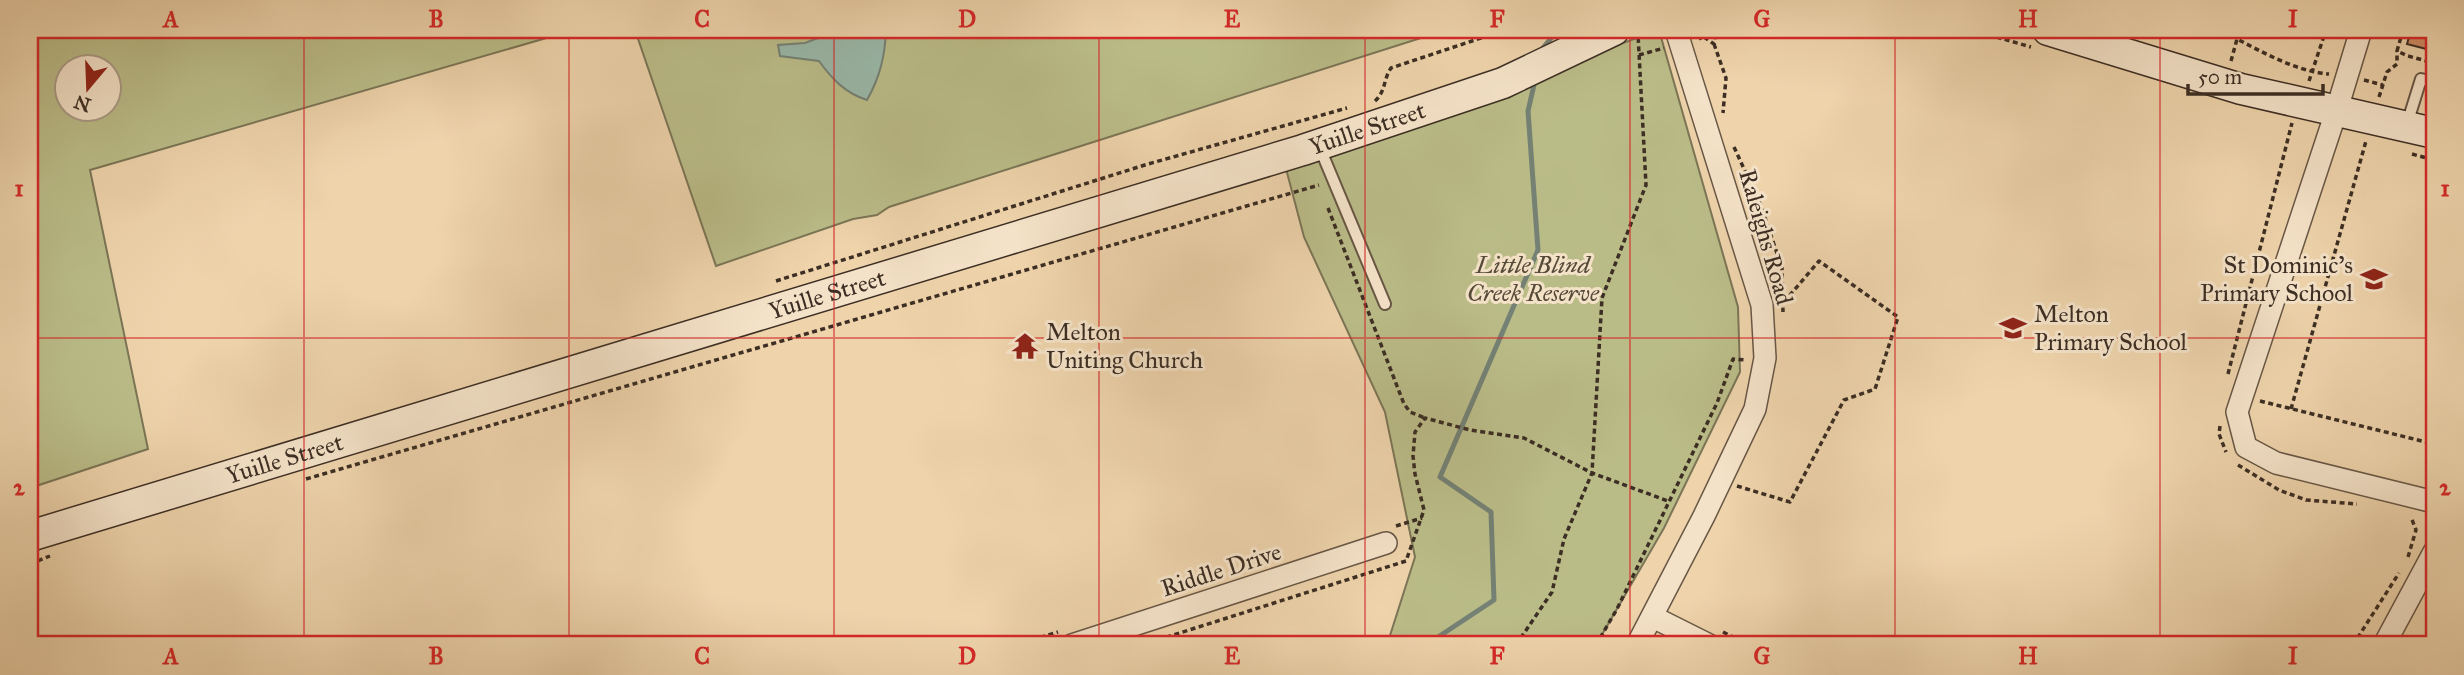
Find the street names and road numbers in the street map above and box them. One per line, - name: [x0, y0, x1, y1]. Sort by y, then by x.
- street label: Yuille Street: [1305, 95, 1430, 162]
- street label: Raleighs Road: [1732, 166, 1800, 308]
- street label: Yuille Street: [765, 262, 890, 326]
- street label: Yuille Street: [222, 427, 347, 491]
- street label: Riddle Drive: [1157, 536, 1285, 604]

